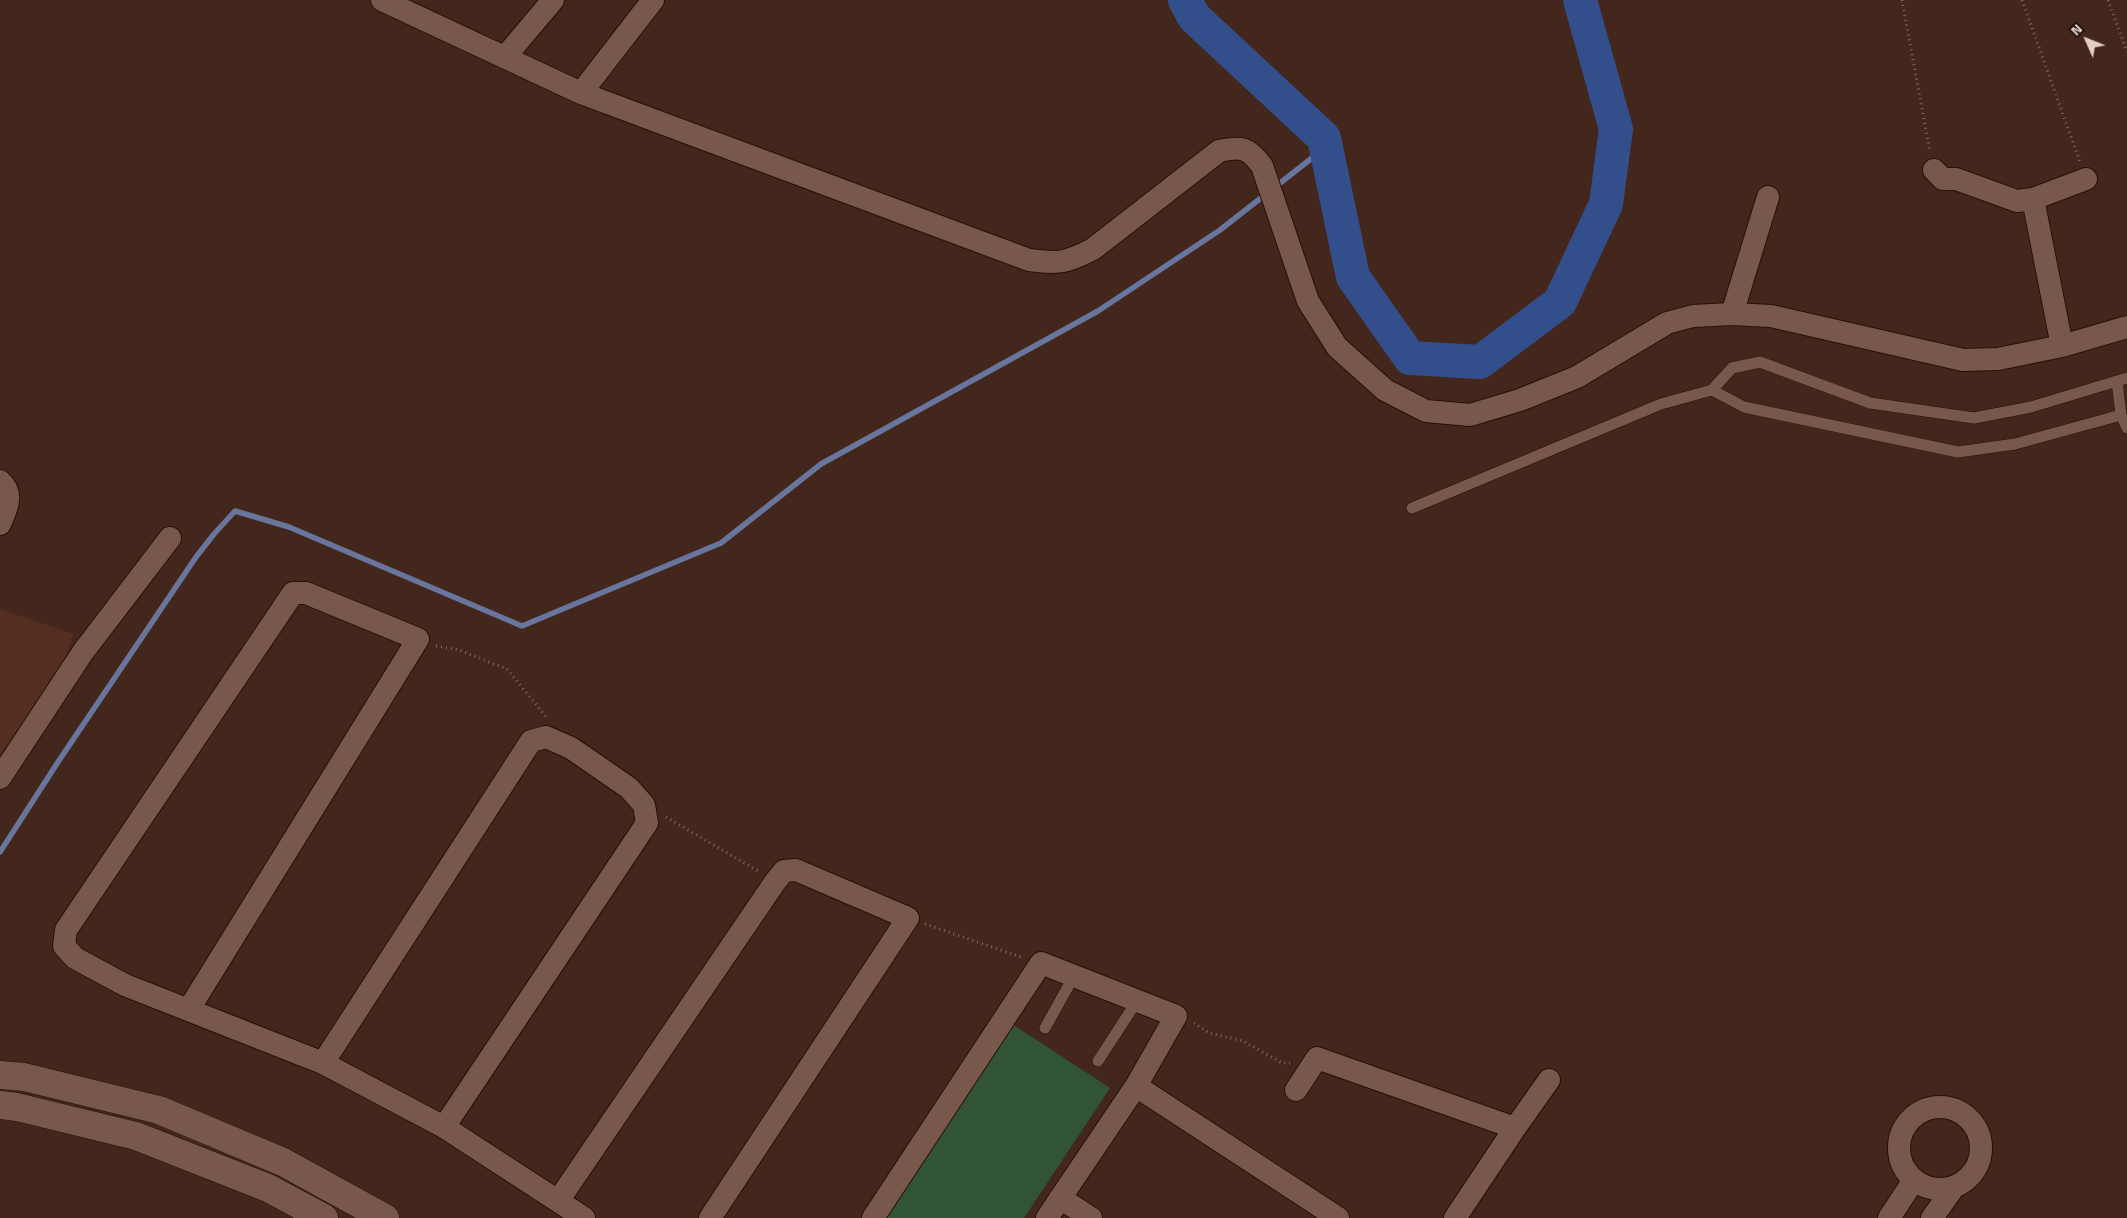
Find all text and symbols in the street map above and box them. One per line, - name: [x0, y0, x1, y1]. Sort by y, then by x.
- north arrow: [2062, 15, 2112, 65]
- text: N: [2065, 18, 2087, 40]

